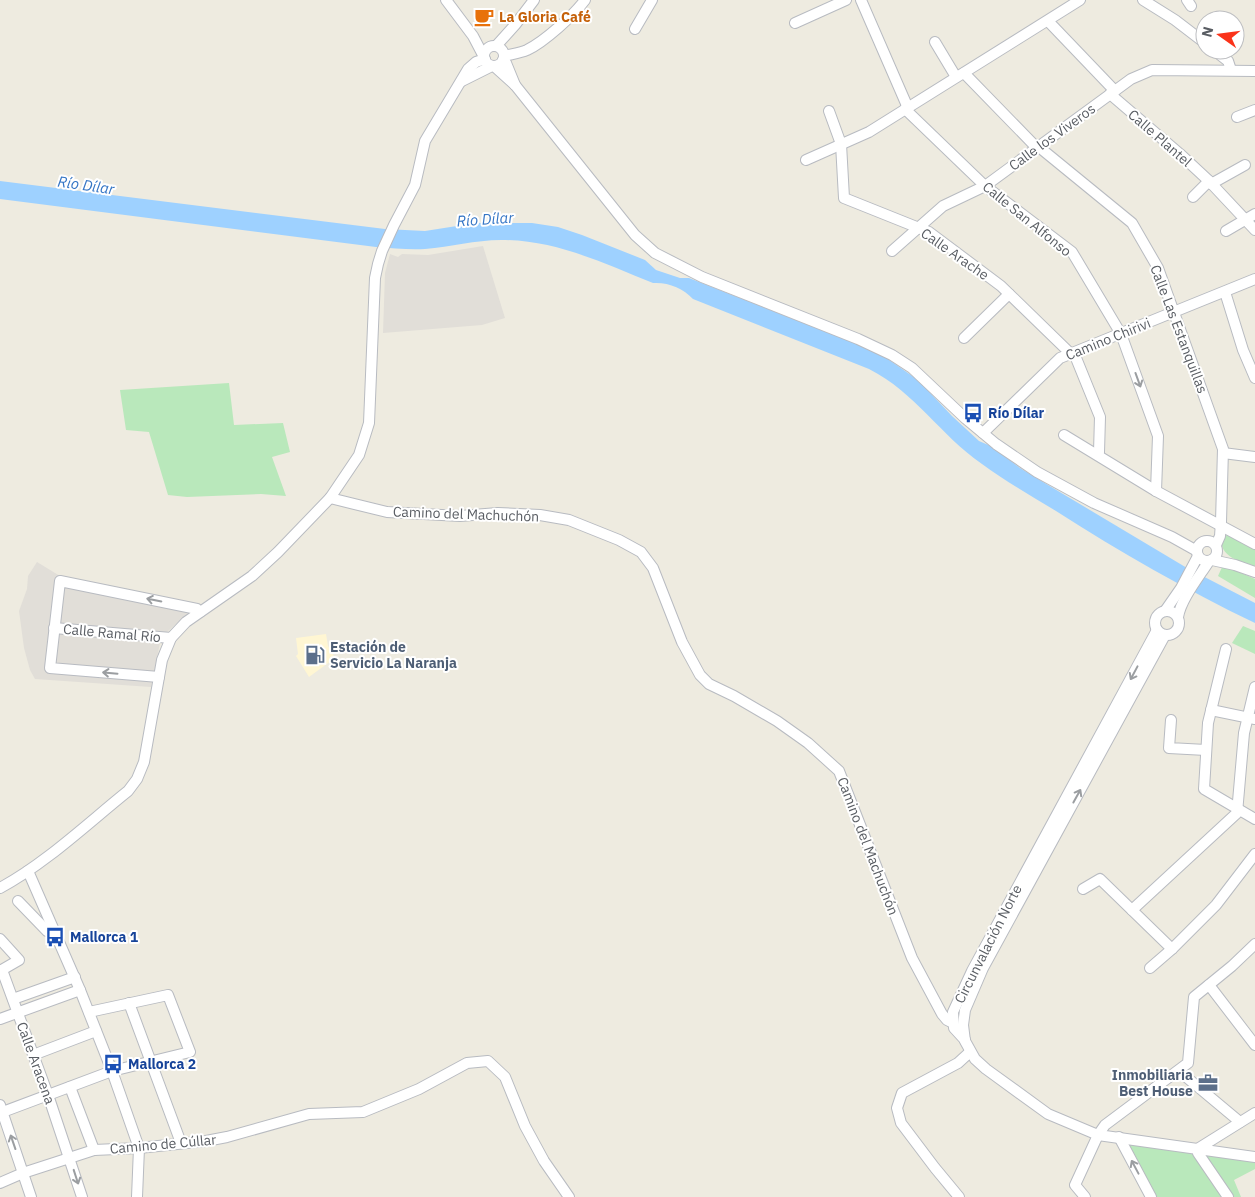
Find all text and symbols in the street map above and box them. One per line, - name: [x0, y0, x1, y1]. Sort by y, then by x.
- cafe icon: La Gloria Café: [473, 6, 495, 28]
- place label: La Gloria Café: [499, 8, 591, 26]
- north arrow: [1195, 10, 1245, 60]
- text: N: [1197, 25, 1217, 39]
- street label: Calle los Viveros: [1005, 99, 1099, 174]
- street label: Calle Plantel: [1124, 105, 1196, 171]
- water label: Río Dílar: [56, 172, 116, 198]
- street label: Calle San Alfonso: [979, 178, 1075, 260]
- water label: Río Dílar: [456, 207, 515, 230]
- street label: Calle Arache: [918, 224, 993, 284]
- street label: Calle Las Estanquillas: [1146, 262, 1212, 396]
- street label: Camino Chirivi: [1063, 314, 1153, 364]
- one-way arrow: [1134, 372, 1143, 387]
- bus stop icon: Río Dílar: [962, 402, 984, 424]
- place label: Río Dílar: [988, 404, 1045, 422]
- street label: Camino del Machuchón: [392, 502, 540, 526]
- one-way arrow: [146, 595, 162, 604]
- street label: Calle Ramal Río: [62, 620, 162, 646]
- place label: Estación de Servicio La Naranja: [330, 638, 457, 672]
- fuel station icon: Estación de Servicio La Naranja: [304, 644, 326, 666]
- one-way arrow: [1129, 665, 1139, 680]
- one-way arrow: [102, 668, 118, 677]
- street label: Camino del Machuchón: [833, 774, 903, 918]
- one-way arrow: [1072, 789, 1082, 804]
- street label: Circunvalación Norte: [950, 881, 1026, 1006]
- bus stop icon: Mallorca 1: [44, 926, 66, 948]
- place label: Mallorca 1: [70, 928, 139, 946]
- street label: Calle Aracena: [13, 1019, 59, 1107]
- bus stop icon: Mallorca 2: [102, 1053, 124, 1075]
- place label: Mallorca 2: [128, 1055, 196, 1073]
- place label: Inmobiliaria Best House: [1112, 1066, 1193, 1100]
- office icon: Inmobiliaria Best House: [1197, 1072, 1219, 1094]
- street label: Camino de Cúllar: [109, 1130, 217, 1158]
- one-way arrow: [8, 1135, 17, 1151]
- one-way arrow: [1130, 1160, 1139, 1175]
- one-way arrow: [72, 1169, 81, 1184]

